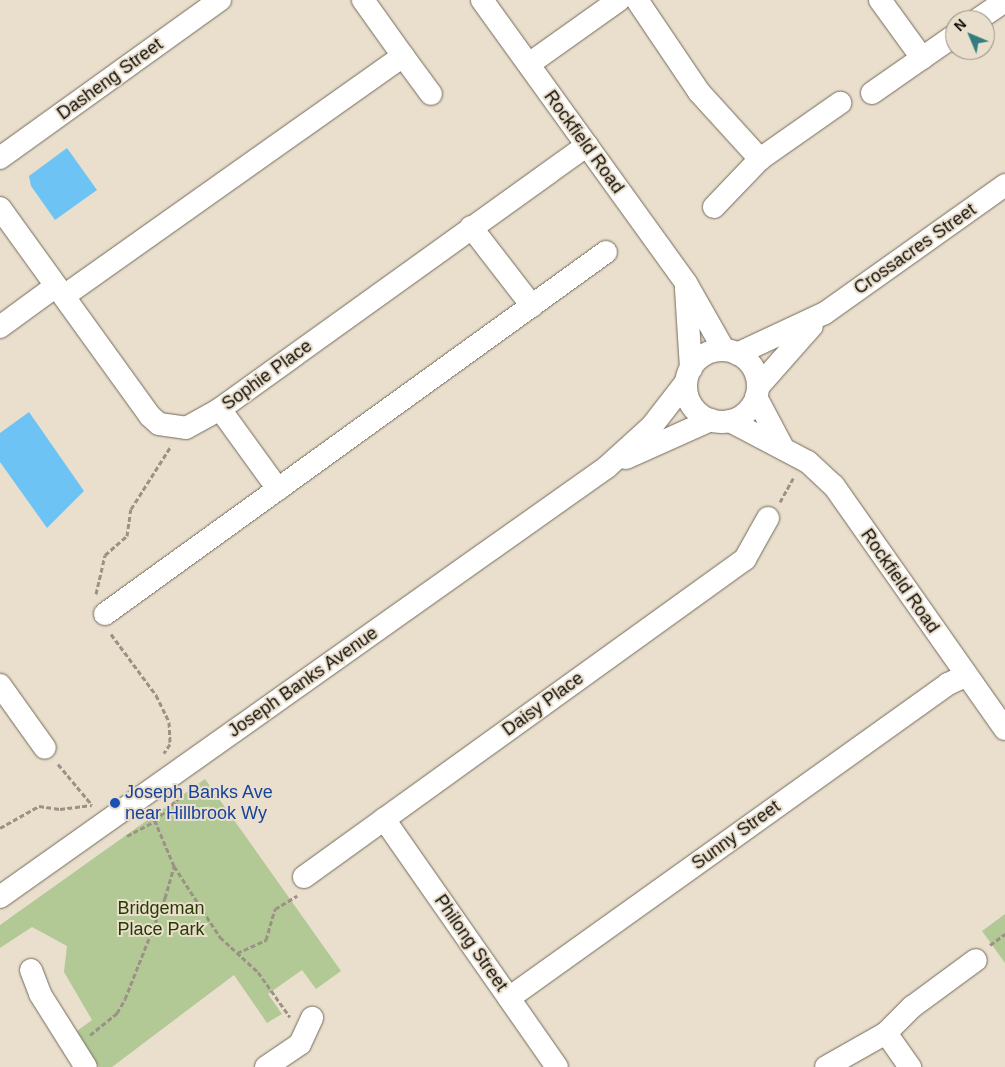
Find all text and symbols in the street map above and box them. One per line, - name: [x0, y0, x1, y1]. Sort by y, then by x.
- north arrow: [945, 10, 995, 60]
- text: N: [951, 16, 969, 34]
- street label: Dasheng Street: [53, 34, 167, 124]
- street label: Rockfield Road: [539, 86, 629, 198]
- street label: Crossacres Street: [850, 199, 980, 299]
- street label: Sophie Place: [218, 335, 316, 415]
- street label: Rockfield Road: [856, 525, 944, 637]
- street label: Joseph Banks Avenue: [224, 622, 382, 742]
- street label: Daisy Place: [498, 667, 588, 741]
- place label: Joseph Banks Ave near Hillbrook Wy: [125, 782, 274, 824]
- street label: Sunny Street: [688, 796, 784, 874]
- marker: Joseph Banks Ave near Hillbrook Wy: [109, 797, 121, 809]
- street label: Philong Street: [430, 890, 512, 996]
- park label: Bridgeman Place Park: [117, 898, 205, 941]

